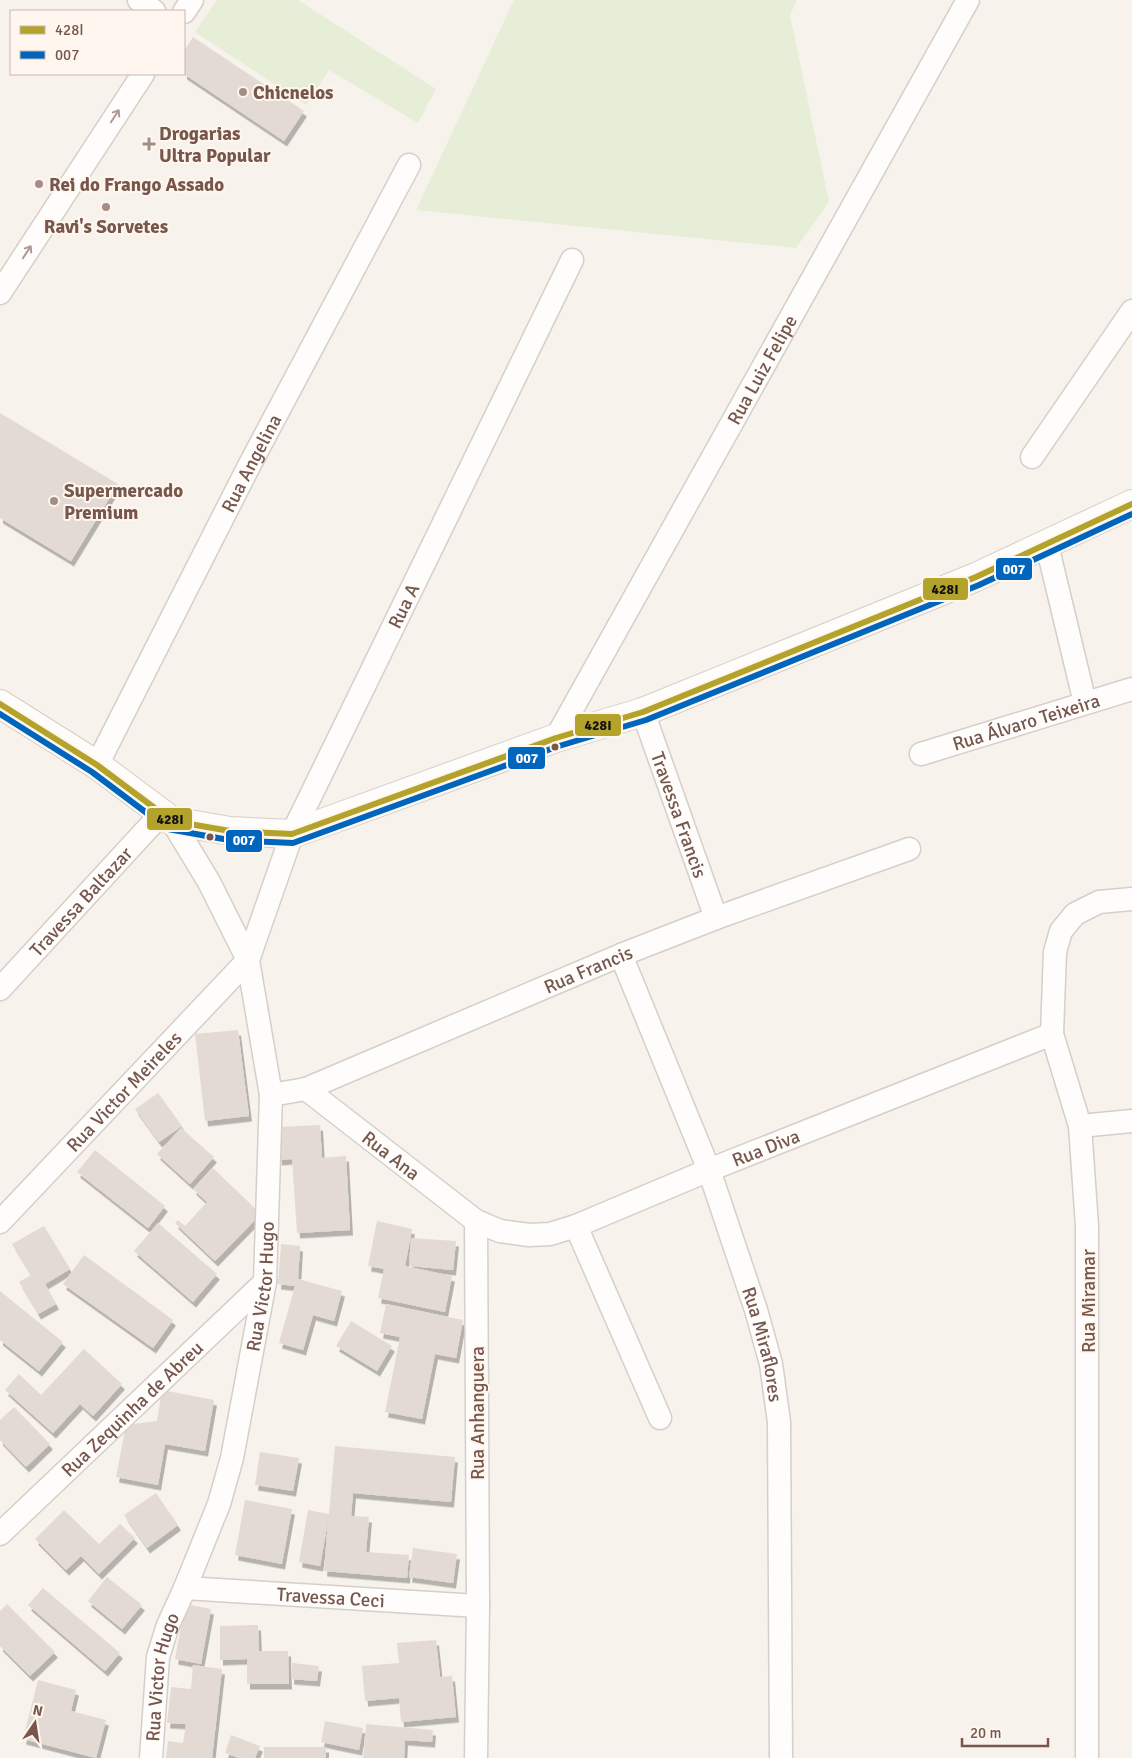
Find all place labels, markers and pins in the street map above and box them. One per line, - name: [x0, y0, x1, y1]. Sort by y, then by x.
- place label: Chicnelos: [253, 81, 333, 105]
- marker: Chicnelos: [237, 86, 249, 98]
- place label: Drogarias Ultra Popular: [159, 122, 271, 168]
- marker: Drogarias Ultra Popular: [143, 138, 155, 150]
- place label: Rei do Frango Assado: [49, 173, 224, 197]
- marker: Rei do Frango Assado: [33, 178, 45, 190]
- marker: Ravi's Sorvetes: [100, 201, 112, 213]
- place label: Ravi's Sorvetes: [44, 215, 168, 239]
- place label: Supermercado Premium: [64, 479, 183, 525]
- marker: Supermercado Premium: [48, 495, 60, 507]
- unlabelled marker: [550, 742, 560, 752]
- unlabelled marker: [205, 832, 215, 842]

